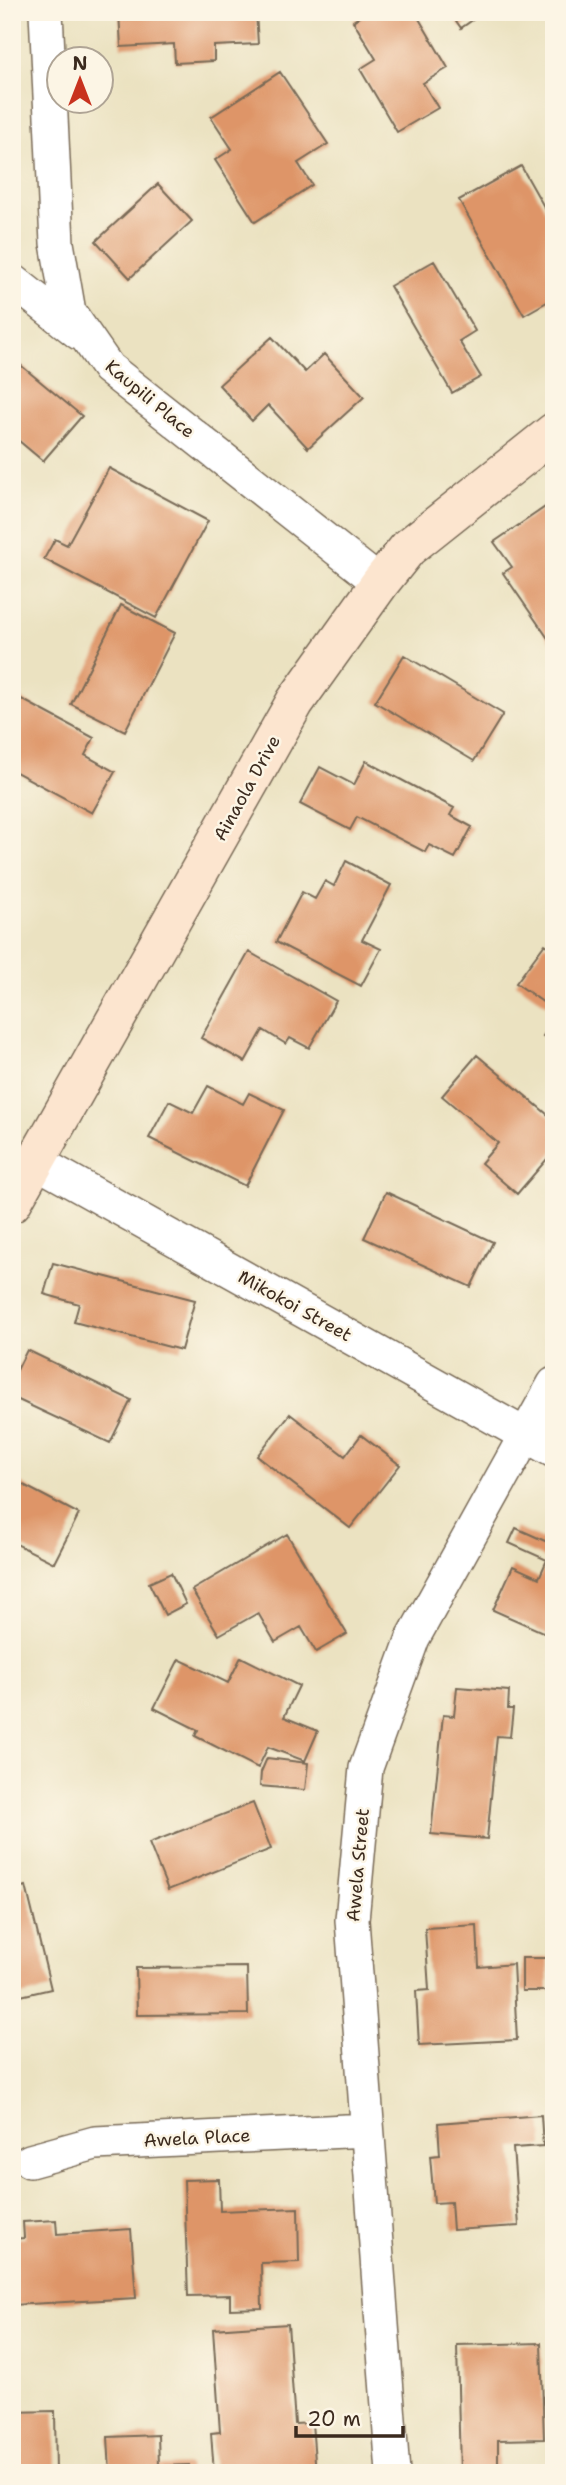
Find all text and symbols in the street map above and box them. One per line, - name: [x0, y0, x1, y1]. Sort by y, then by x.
- north arrow: [46, 46, 116, 116]
- text: N: [72, 51, 88, 76]
- street label: Kaupili Place: [100, 354, 200, 444]
- street label: Ainaola Drive: [208, 731, 286, 845]
- street label: Mikokoi Street: [234, 1265, 356, 1347]
- street label: Awela Street: [341, 1807, 375, 1923]
- street label: Awela Place: [143, 2123, 251, 2153]
- scale bar: [296, 2394, 403, 2438]
- text: 20 m: [307, 2405, 361, 2433]

